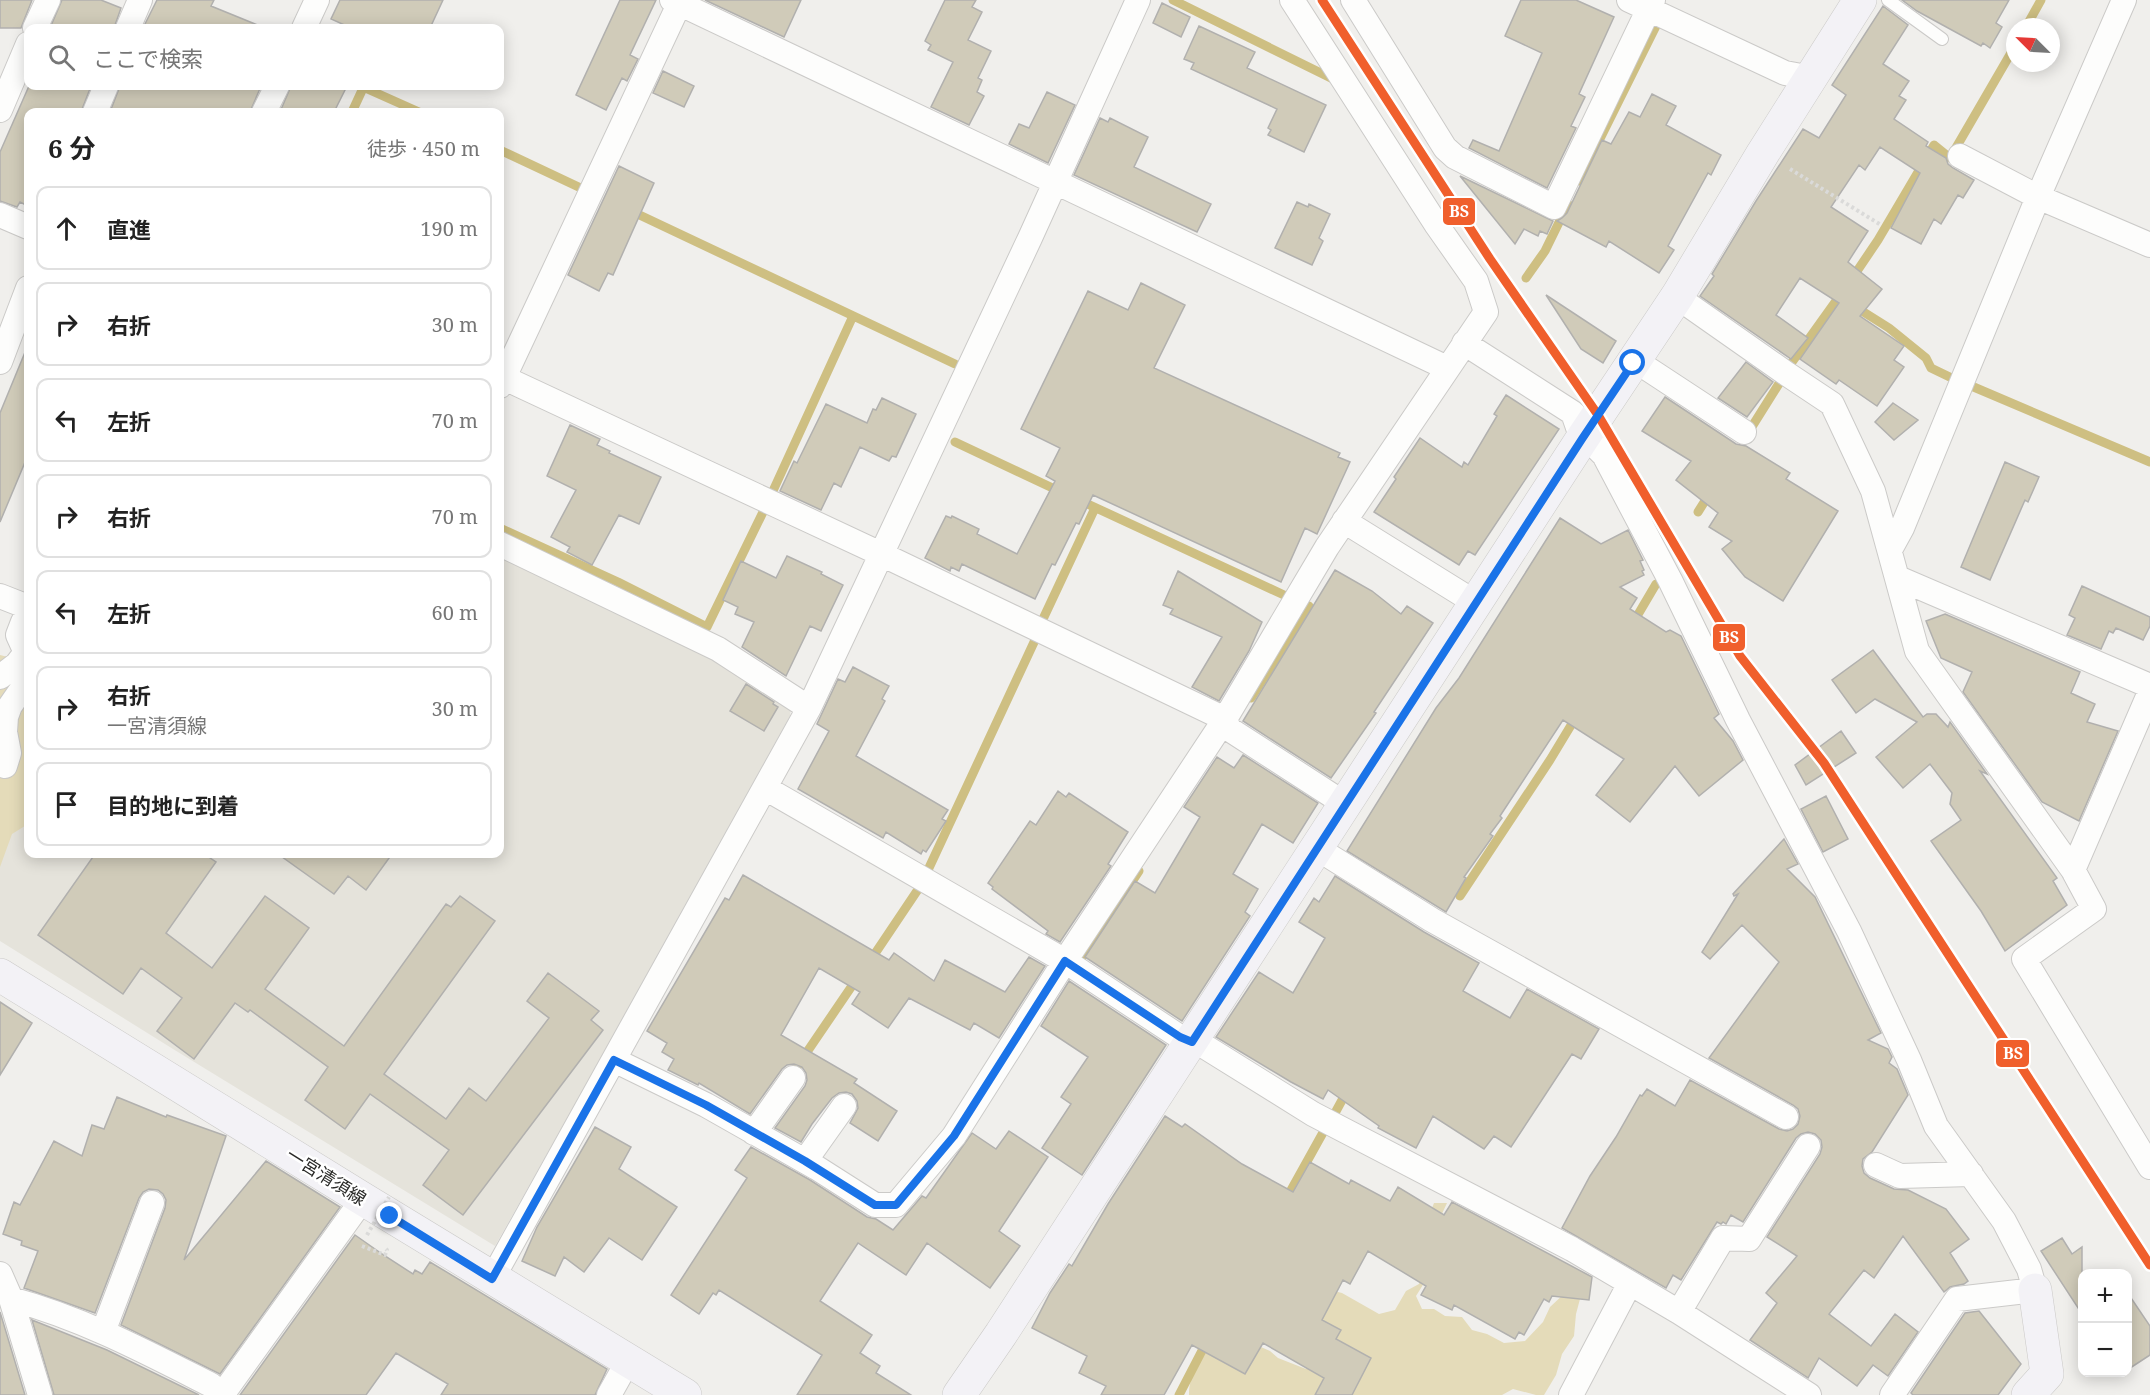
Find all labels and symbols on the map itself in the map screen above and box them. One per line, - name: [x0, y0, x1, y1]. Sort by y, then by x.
- north arrow: [2006, 18, 2060, 72]
- line badge: BS: [1442, 197, 1476, 226]
- text: BS: [1449, 200, 1469, 222]
- route start: [1619, 349, 1645, 375]
- line badge: BS: [1712, 623, 1746, 652]
- text: BS: [1719, 626, 1739, 648]
- line badge: BS: [1995, 1039, 2030, 1068]
- text: BS: [2003, 1042, 2023, 1064]
- street label: 一宮清須線: [282, 1142, 371, 1210]
- route end: [376, 1202, 402, 1228]

